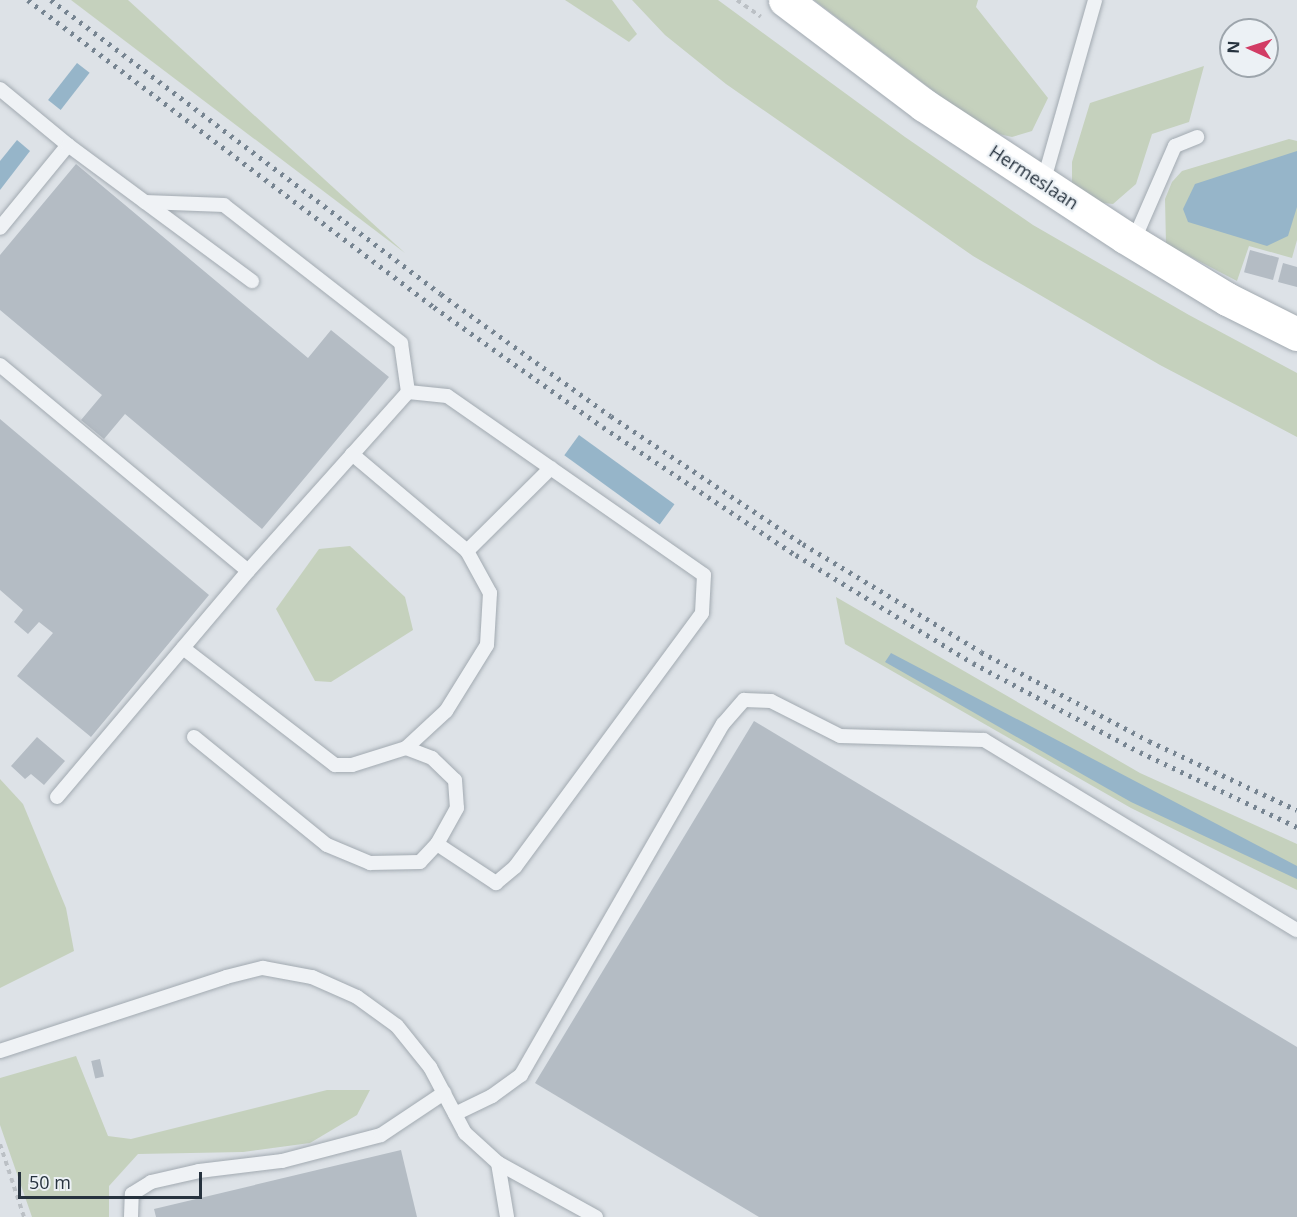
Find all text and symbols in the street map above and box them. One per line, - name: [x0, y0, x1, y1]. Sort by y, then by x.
- north arrow: [1219, 18, 1279, 78]
- text: N: [1222, 40, 1244, 54]
- street label: Hermeslaan: [985, 140, 1083, 214]
- scale bar: [21, 1160, 206, 1198]
- text: 50 m: [29, 1170, 71, 1194]

